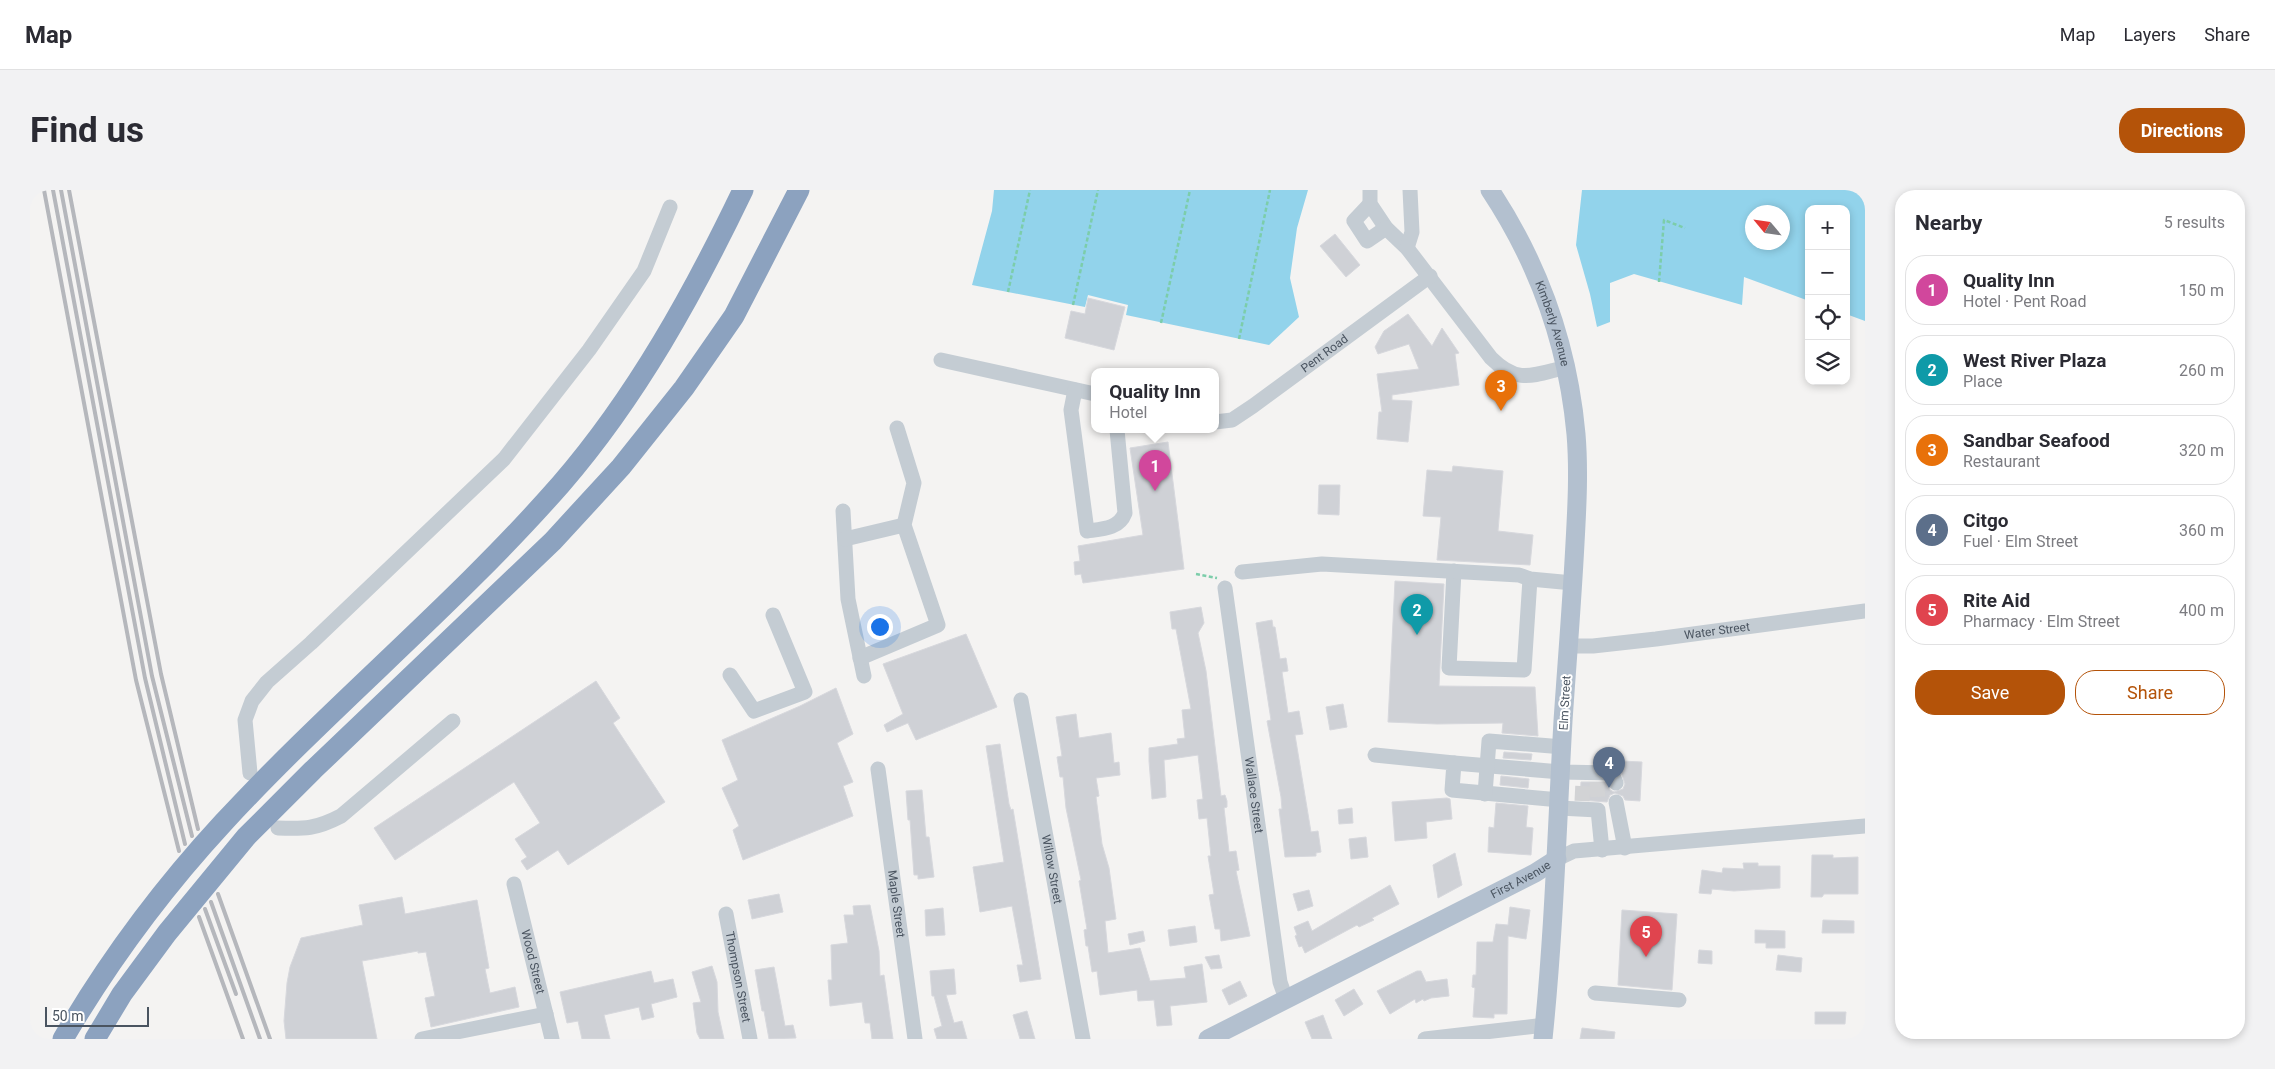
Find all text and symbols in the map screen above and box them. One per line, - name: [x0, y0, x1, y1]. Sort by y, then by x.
- text: Map: [25, 21, 72, 49]
- text: Map: [2060, 24, 2095, 45]
- text: Layers: [2123, 24, 2176, 45]
- text: Share: [2204, 24, 2250, 45]
- button: Directions: [2119, 108, 2245, 153]
- text: Find us: [30, 110, 144, 151]
- north arrow: [1745, 205, 1790, 250]
- map controls: [1805, 205, 1850, 385]
- button: +: [1805, 205, 1850, 250]
- text: Nearby: [1915, 211, 1982, 235]
- text: 5 results: [2164, 213, 2225, 232]
- button: −: [1805, 250, 1850, 295]
- text: Quality Inn: [1963, 269, 2055, 292]
- street label: Kimberly Avenue: [1532, 279, 1572, 368]
- text: 1: [1927, 281, 1937, 300]
- text: 150 m: [2179, 281, 2224, 300]
- text: Hotel · Pent Road: [1963, 292, 2087, 311]
- button: locate: [1805, 295, 1850, 340]
- street label: Pent Road: [1298, 332, 1351, 375]
- button: layers: [1805, 340, 1850, 385]
- text: West River Plaza: [1963, 349, 2106, 372]
- text: 2: [1927, 361, 1937, 380]
- text: 260 m: [2179, 361, 2224, 380]
- popup: [1091, 368, 1219, 433]
- pin: 3: [1485, 370, 1517, 411]
- text: Place: [1963, 372, 2003, 391]
- text: Quality Inn: [1109, 380, 1201, 403]
- text: Hotel: [1109, 403, 1147, 422]
- text: Sandbar Seafood: [1963, 429, 2110, 452]
- text: 3: [1927, 441, 1937, 460]
- text: 320 m: [2179, 441, 2224, 460]
- pin: 1: [1139, 450, 1171, 491]
- text: Restaurant: [1963, 452, 2040, 471]
- text: Citgo: [1963, 509, 2008, 532]
- text: 4: [1927, 521, 1937, 540]
- text: 360 m: [2179, 521, 2224, 540]
- text: Fuel · Elm Street: [1963, 532, 2078, 551]
- text: Rite Aid: [1963, 589, 2030, 612]
- pin: 2: [1401, 594, 1433, 635]
- text: 5: [1927, 601, 1937, 620]
- text: 400 m: [2179, 601, 2224, 620]
- text: Pharmacy · Elm Street: [1963, 612, 2120, 631]
- your location: [867, 614, 893, 640]
- street label: Water Street: [1683, 619, 1751, 642]
- button: Save: [1915, 670, 2065, 715]
- button: Share: [2075, 670, 2225, 715]
- street label: Elm Street: [1557, 675, 1573, 731]
- pin: 4: [1593, 747, 1625, 788]
- street label: Wallace Street: [1242, 756, 1266, 834]
- street label: Willow Street: [1039, 834, 1065, 905]
- street label: First Avenue: [1488, 858, 1553, 901]
- street label: Maple Street: [885, 869, 908, 938]
- pin: 5: [1630, 916, 1662, 957]
- street label: Wood Street: [518, 928, 548, 995]
- street label: Thompson Street: [722, 930, 754, 1024]
- scale bar: [45, 1004, 149, 1027]
- text: 50 m: [52, 1008, 84, 1024]

